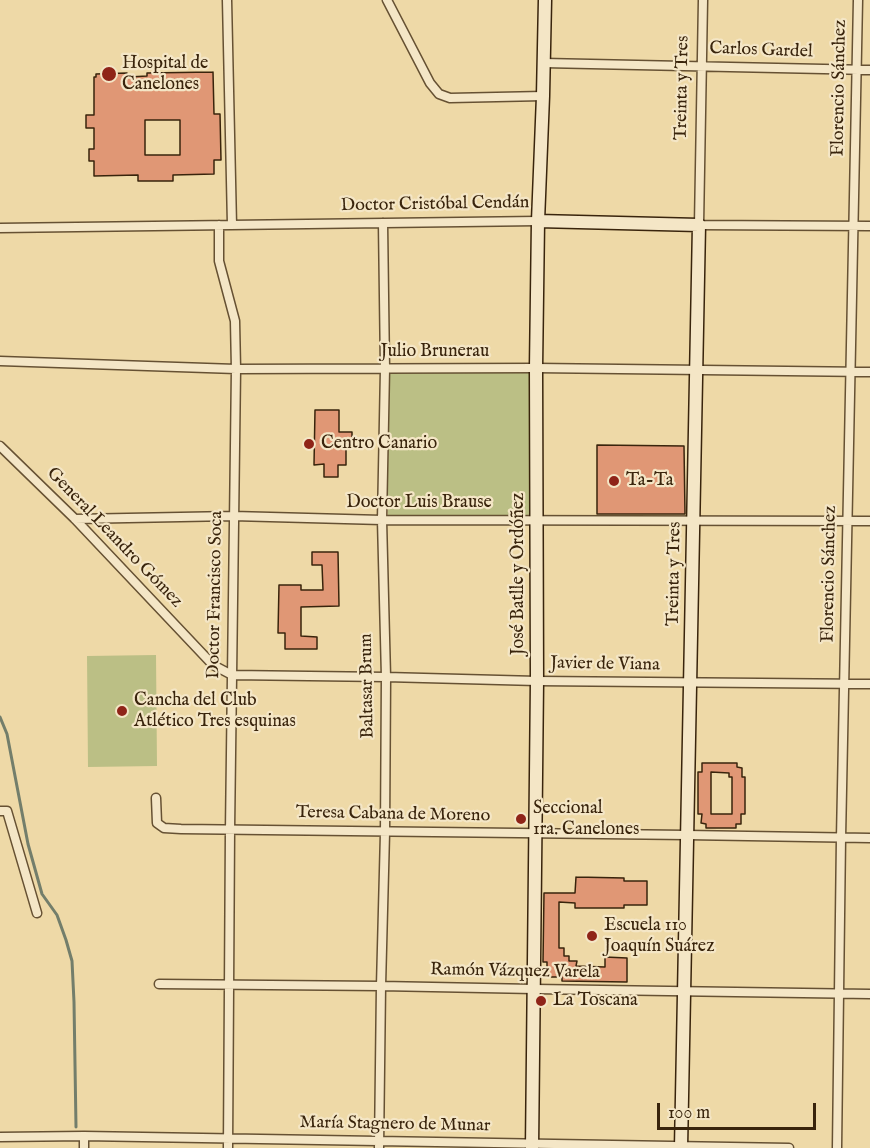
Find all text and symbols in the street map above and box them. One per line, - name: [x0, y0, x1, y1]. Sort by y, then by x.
- street label: Florencio Sánchez: [828, 19, 852, 157]
- street label: Treinta y Tres: [671, 36, 695, 140]
- street label: Carlos Gardel: [709, 38, 813, 64]
- place label: Hospital de Canelones: [122, 53, 208, 96]
- marker: Hospital de Canelones: [100, 65, 118, 83]
- street label: Doctor Cristóbal Cendán: [341, 193, 529, 217]
- street label: Julio Brunerau: [381, 341, 489, 363]
- place label: Centro Canario: [321, 433, 437, 455]
- marker: Centro Canario: [302, 437, 316, 451]
- street label: General Leandro Gómez: [41, 463, 187, 613]
- place label: Ta-Ta: [626, 470, 673, 492]
- marker: Ta-Ta: [607, 474, 621, 488]
- street label: Doctor Luis Brause: [346, 492, 492, 514]
- street label: José Batlle y Ordóñez: [508, 493, 530, 655]
- street label: Florencio Sánchez: [818, 505, 842, 643]
- street label: Doctor Francisco Soca: [204, 511, 228, 679]
- street label: Treinta y Tres: [663, 522, 687, 626]
- street label: Baltasar Brum: [356, 633, 380, 739]
- street label: Javier de Viana: [550, 653, 660, 677]
- place label: Cancha del Club Atlético Tres esquinas: [134, 690, 296, 732]
- marker: Cancha del Club Atlético Tres esquinas: [115, 704, 129, 718]
- place label: Seccional 1ra. Canelones: [533, 798, 639, 840]
- street label: Teresa Cabana de Moreno: [296, 803, 490, 827]
- marker: Seccional 1ra. Canelones: [514, 812, 528, 826]
- place label: Escuela 110 Joaquín Suárez: [604, 915, 714, 958]
- marker: Escuela 110 Joaquín Suárez: [585, 929, 599, 943]
- street label: Ramón Vázquez Varela: [430, 960, 600, 984]
- place label: La Toscana: [553, 990, 638, 1012]
- marker: La Toscana: [534, 994, 548, 1008]
- scale bar: [660, 1091, 819, 1129]
- text: 100 m: [668, 1102, 710, 1125]
- street label: María Stagnero de Munar: [299, 1113, 491, 1137]

